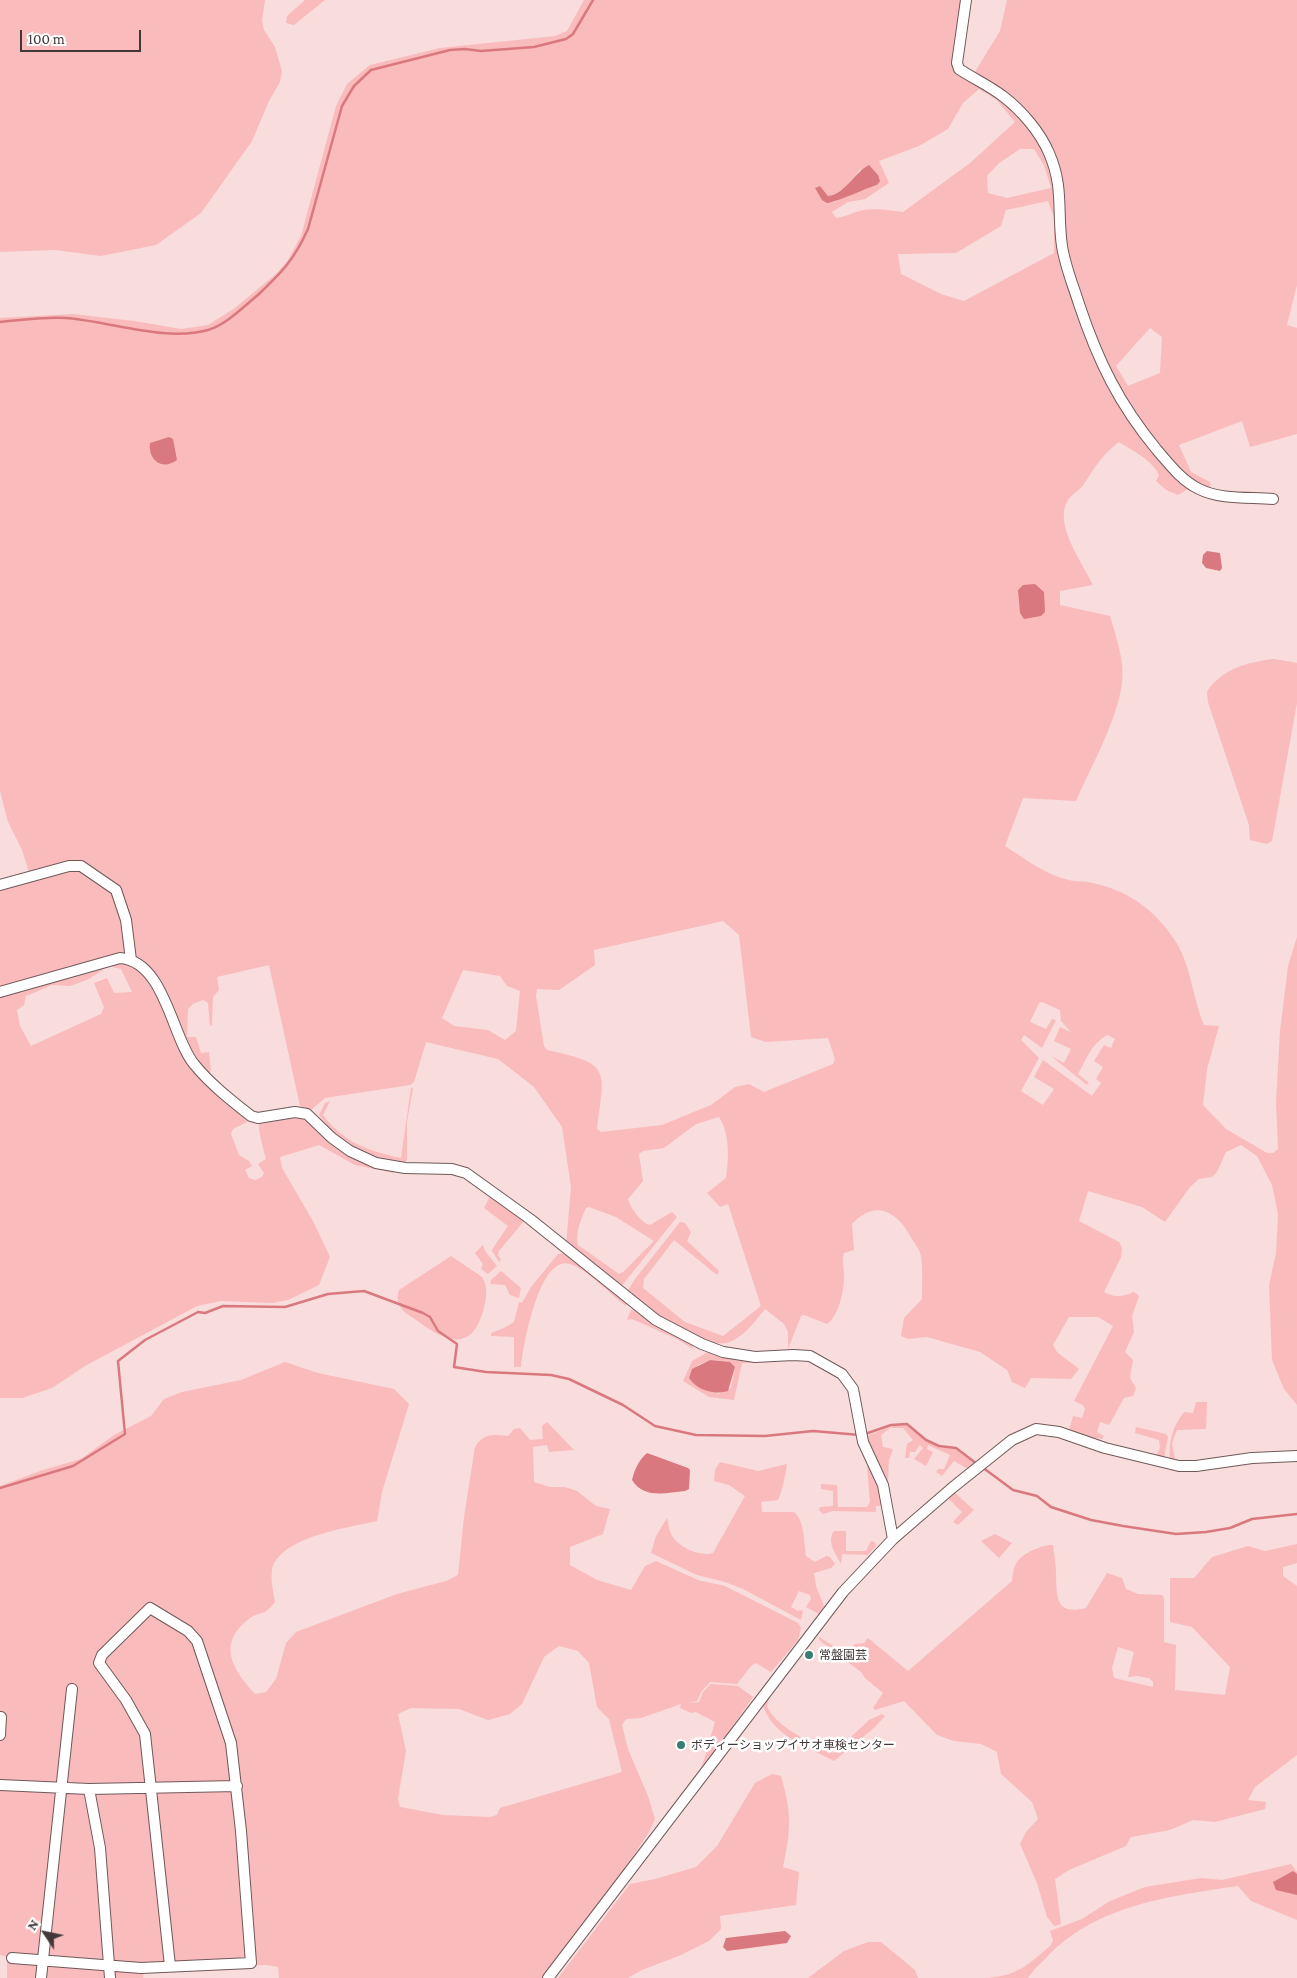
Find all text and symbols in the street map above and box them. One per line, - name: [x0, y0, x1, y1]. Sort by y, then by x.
- scale bar: [22, 20, 144, 52]
- text: 100 m: [28, 31, 65, 47]
- place label: 常盤園芸: [819, 1648, 867, 1662]
- marker: 常盤園芸: [803, 1649, 815, 1661]
- place label: ボディーショップイサオ車検センター: [691, 1738, 895, 1752]
- marker: ボディーショップイサオ車検センター: [675, 1739, 687, 1751]
- north arrow: [20, 1908, 70, 1958]
- text: N: [23, 1916, 42, 1933]

